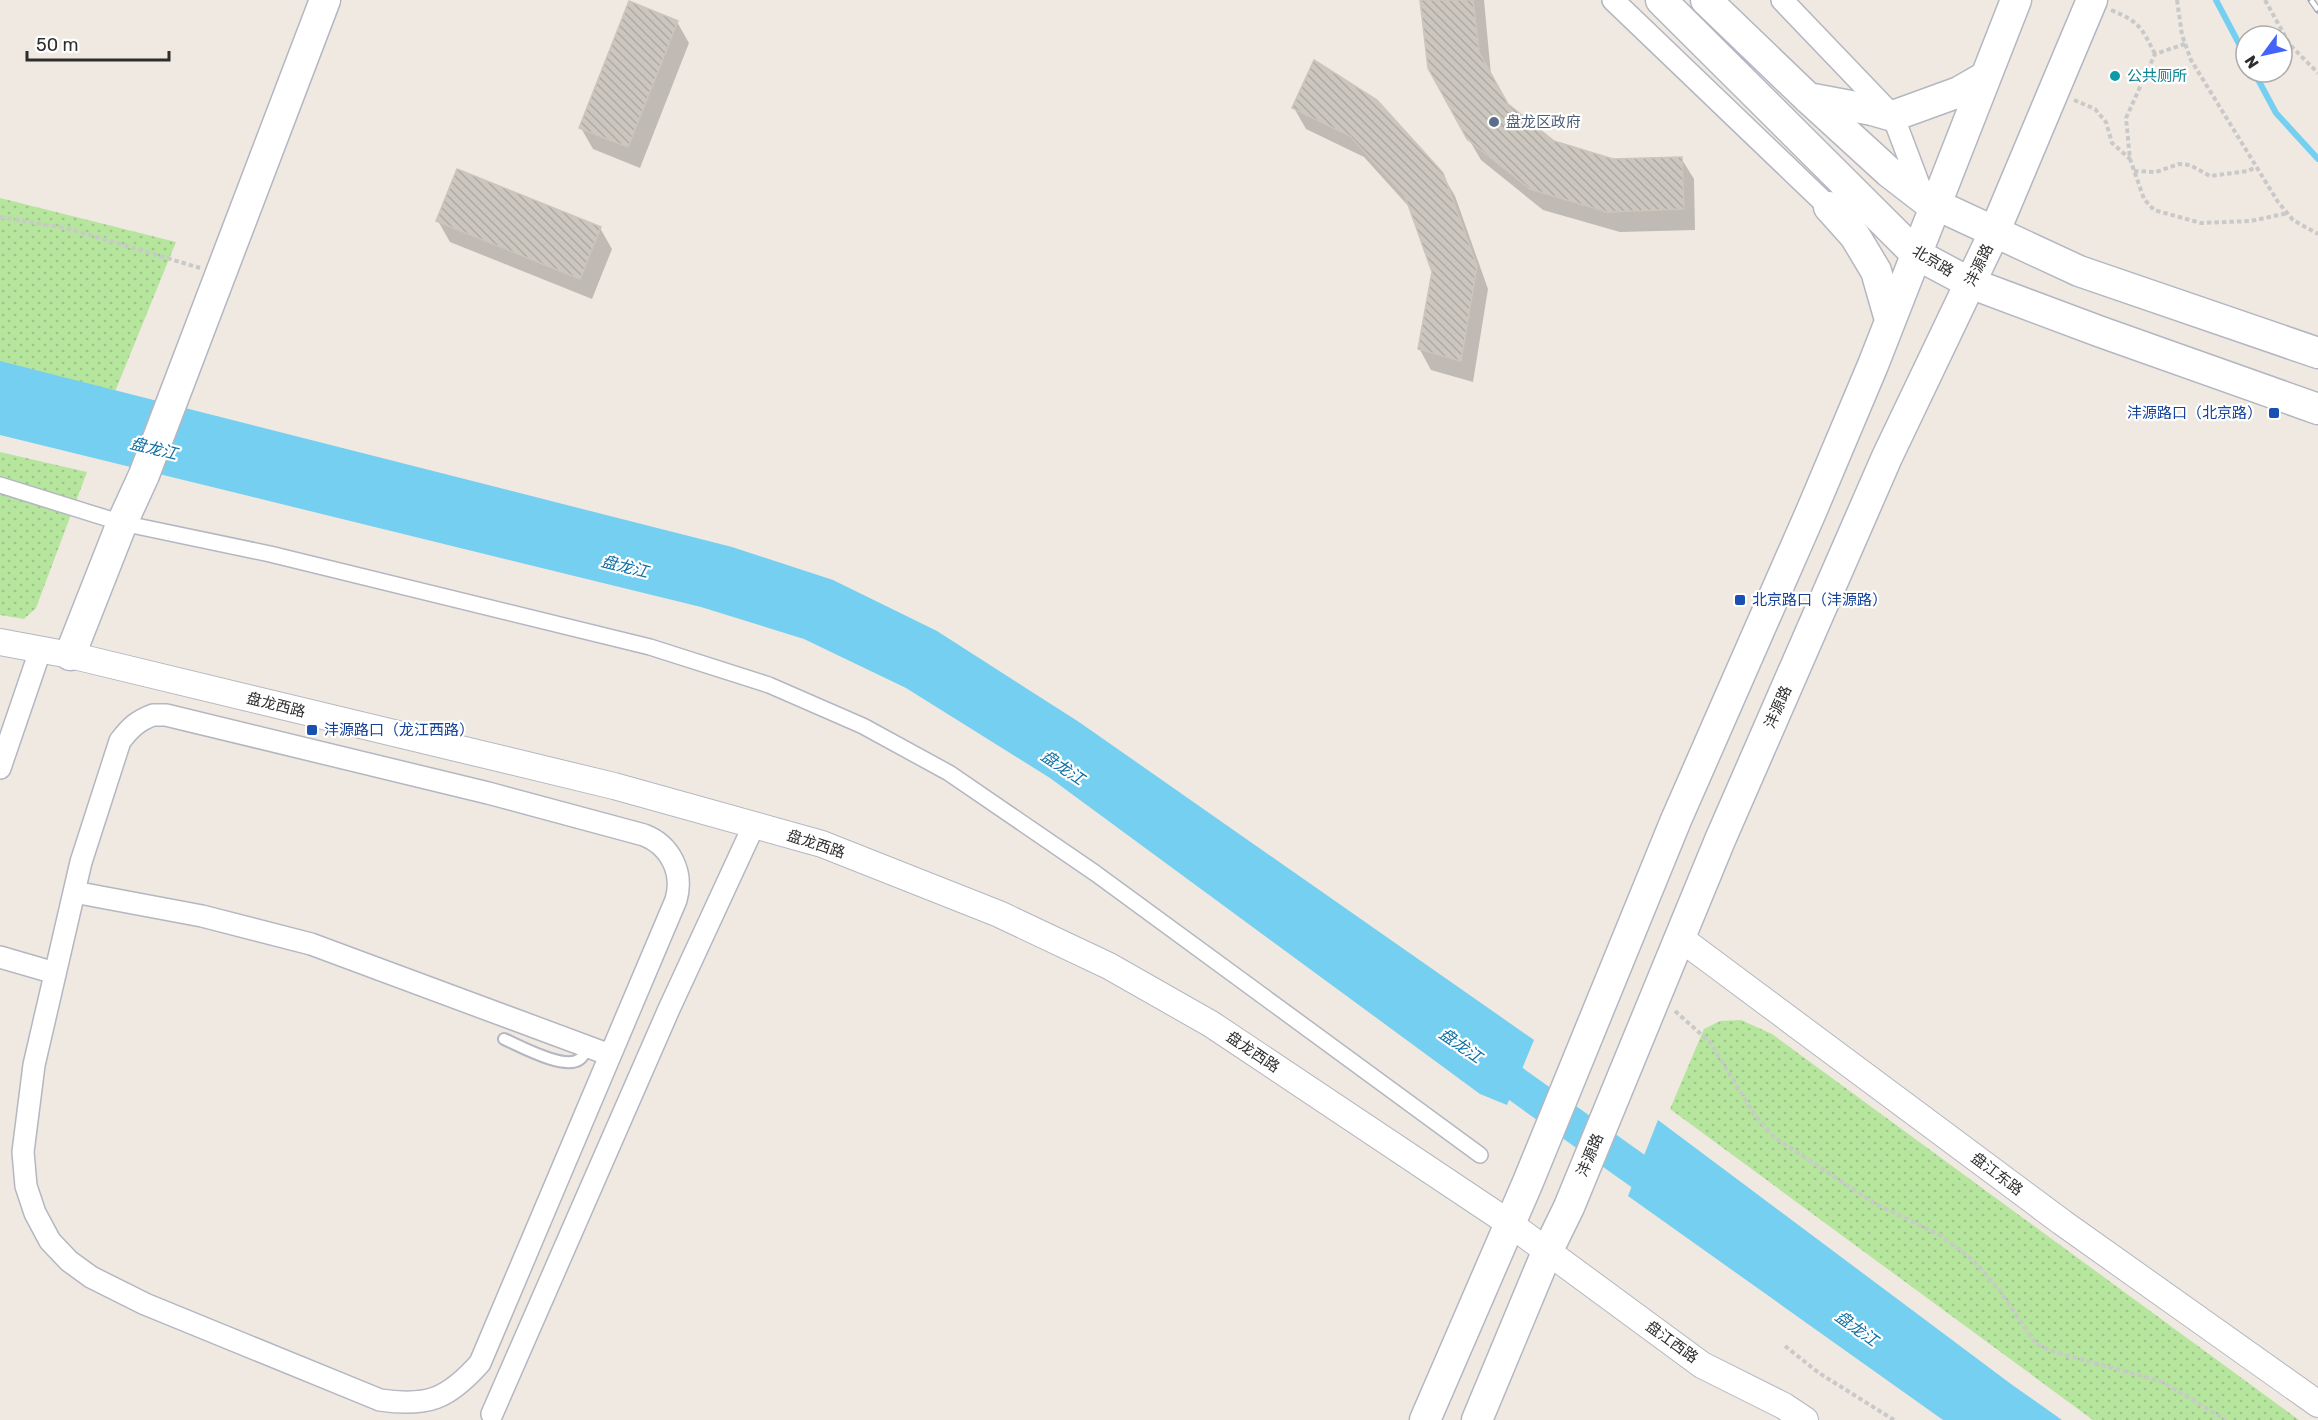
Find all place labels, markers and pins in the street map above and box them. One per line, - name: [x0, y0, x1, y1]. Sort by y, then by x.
- place label: 公共厕所: [2127, 67, 2187, 85]
- marker: 公共厕所: [2108, 69, 2122, 83]
- place label: 盘龙区政府: [1506, 113, 1581, 131]
- marker: 盘龙区政府: [1487, 115, 1501, 129]
- place label: 沣源路口（北京路）: [2127, 404, 2262, 422]
- marker: 沣源路口（北京路）: [2267, 406, 2281, 420]
- place label: 北京路口（沣源路）: [1752, 591, 1887, 609]
- marker: 北京路口（沣源路）: [1733, 593, 1747, 607]
- place label: 沣源路口（龙江西路）: [324, 721, 474, 739]
- marker: 沣源路口（龙江西路）: [305, 723, 319, 737]

